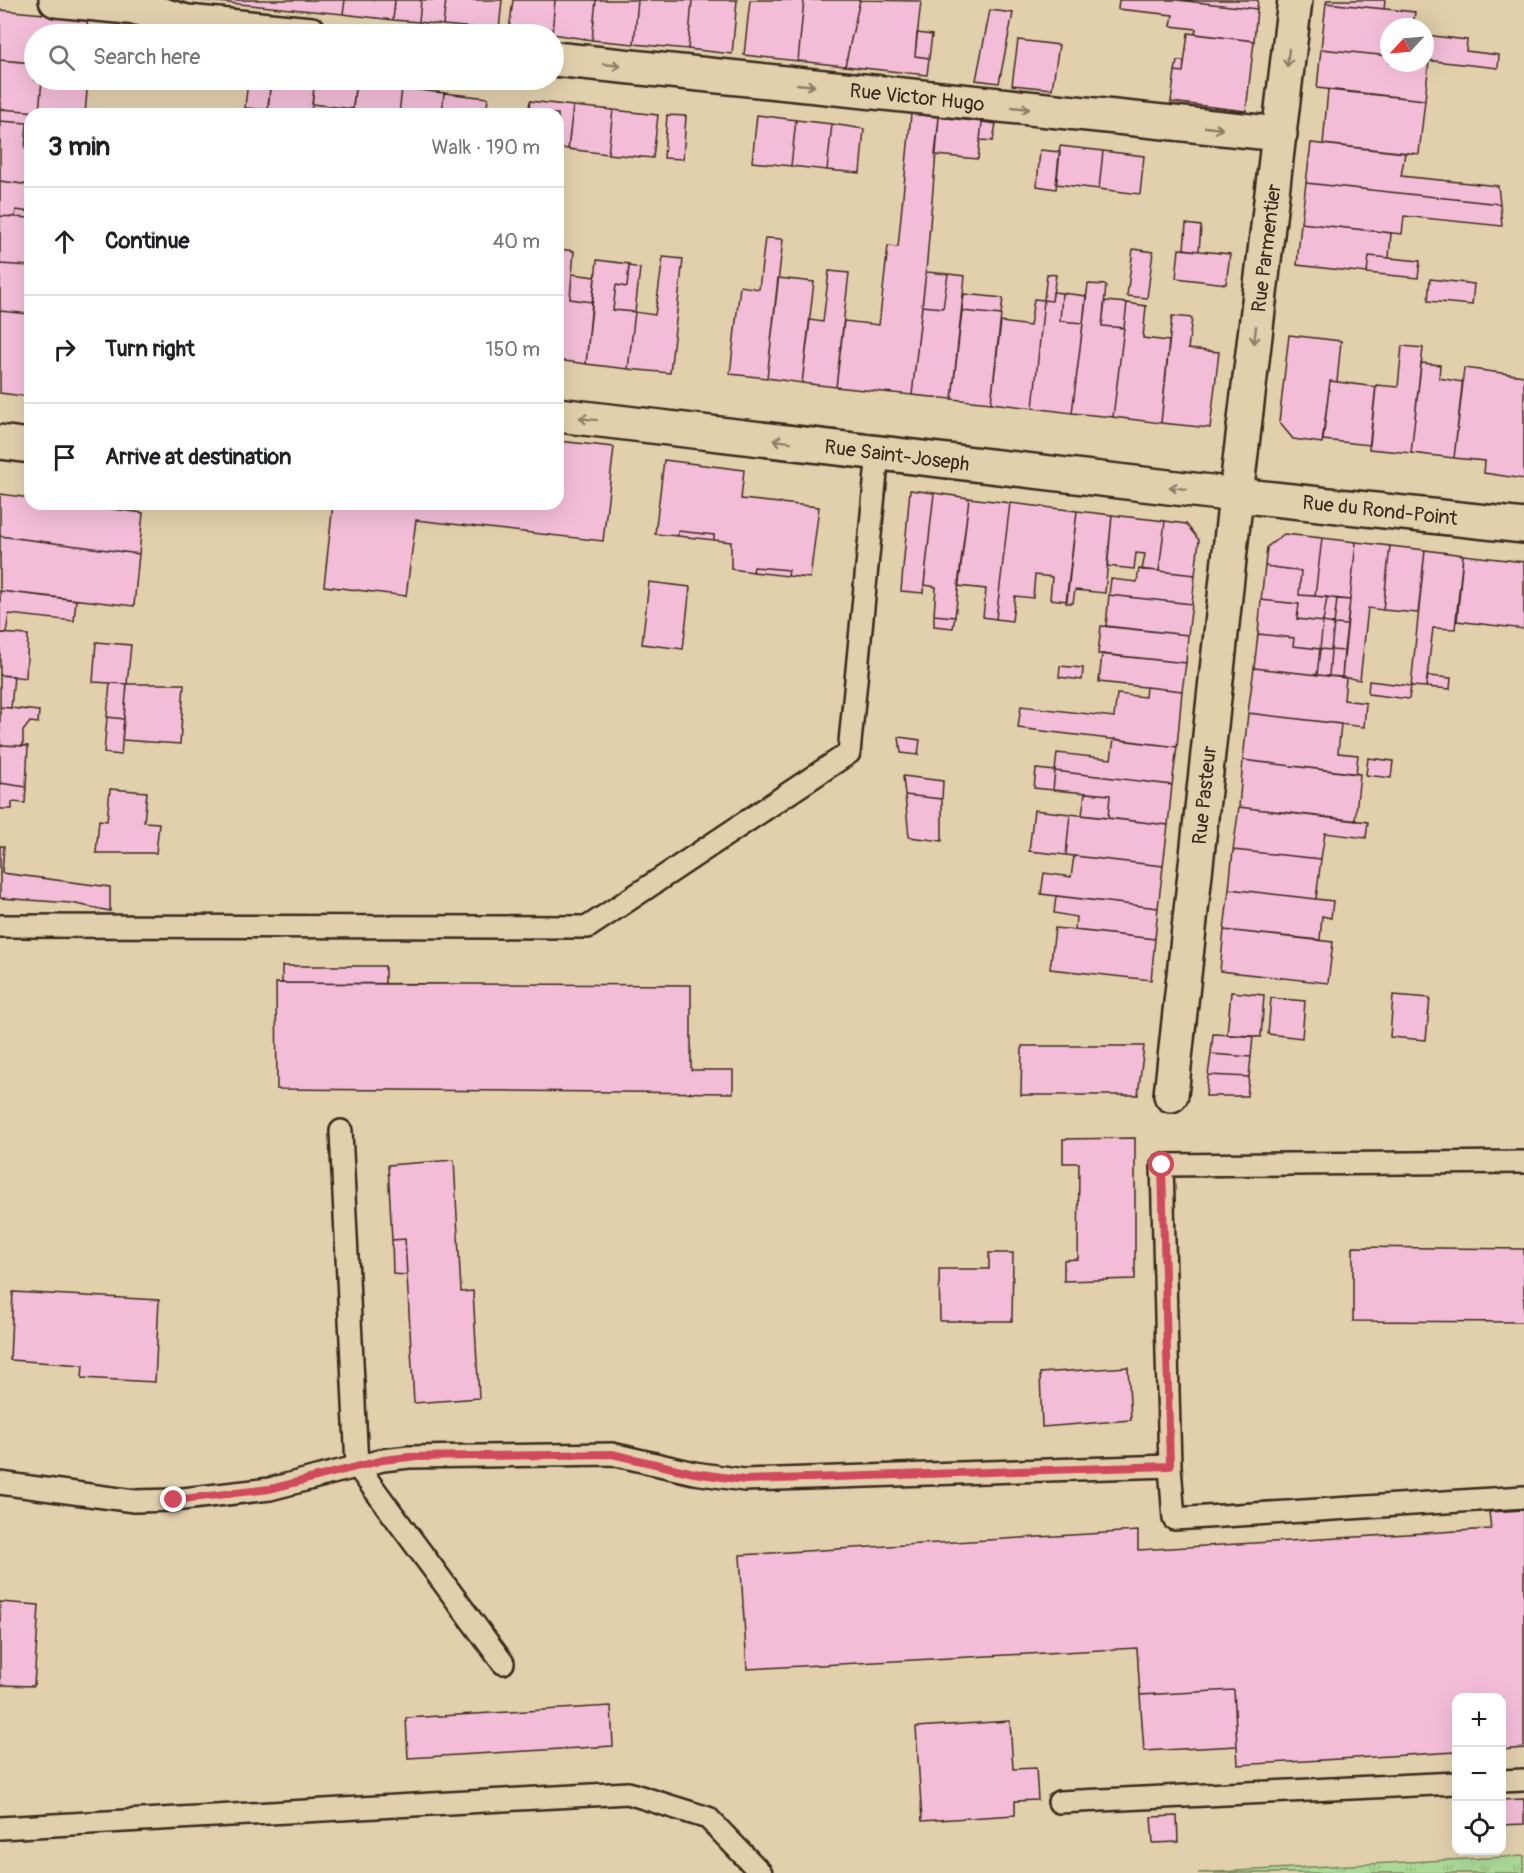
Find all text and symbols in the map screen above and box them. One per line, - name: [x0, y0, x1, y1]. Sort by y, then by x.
- north arrow: [1380, 18, 1434, 72]
- search box: [24, 24, 564, 90]
- icon: search: [45, 41, 78, 74]
- text: Search here: [93, 43, 200, 71]
- one-way arrow: [1282, 48, 1293, 68]
- one-way arrow: [601, 60, 621, 71]
- street label: Rue Victor Hugo: [848, 78, 986, 117]
- one-way arrow: [795, 80, 815, 91]
- one-way arrow: [1010, 103, 1030, 114]
- one-way arrow: [1204, 123, 1224, 134]
- text: 3 min: [48, 131, 110, 163]
- text: Walk · 190 m: [432, 135, 540, 160]
- street label: Rue Parmentier: [1246, 182, 1287, 314]
- icon: ahead: [48, 225, 81, 258]
- text: Continue: [105, 227, 189, 255]
- text: 40 m: [493, 229, 540, 254]
- one-way arrow: [1250, 325, 1261, 345]
- icon: right: [48, 333, 81, 366]
- text: Turn right: [105, 335, 195, 363]
- text: 150 m: [486, 337, 540, 362]
- one-way arrow: [579, 413, 599, 424]
- street label: Rue Saint-Joseph: [823, 434, 971, 477]
- one-way arrow: [772, 435, 792, 446]
- icon: arrive: [48, 441, 81, 474]
- text: Arrive at destination: [105, 443, 291, 471]
- one-way arrow: [1169, 482, 1189, 493]
- street label: Rue du Rond-Point: [1301, 490, 1460, 531]
- street label: Rue Pasteur: [1187, 744, 1222, 846]
- route start: [1148, 1151, 1174, 1177]
- route end: [160, 1486, 186, 1512]
- map controls: [1452, 1693, 1506, 1855]
- button: +: [1452, 1693, 1506, 1747]
- button: −: [1452, 1747, 1506, 1801]
- button: locate: [1452, 1801, 1506, 1855]

